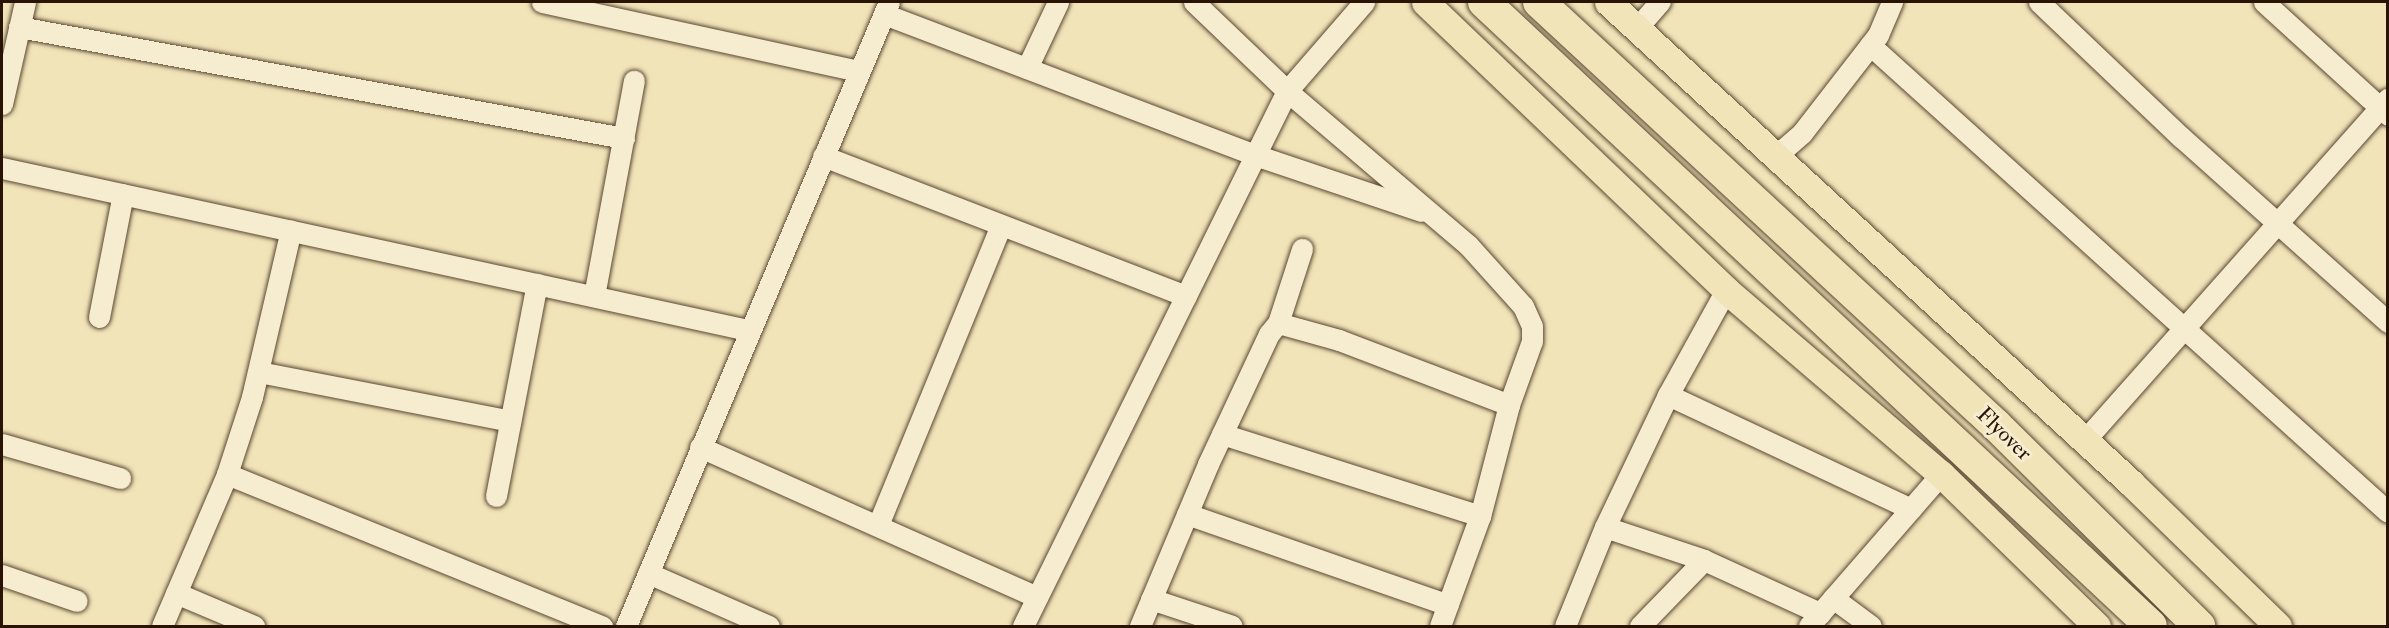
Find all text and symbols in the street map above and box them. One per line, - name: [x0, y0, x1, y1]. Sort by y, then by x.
- street label: Flyover: [1971, 402, 2037, 466]

